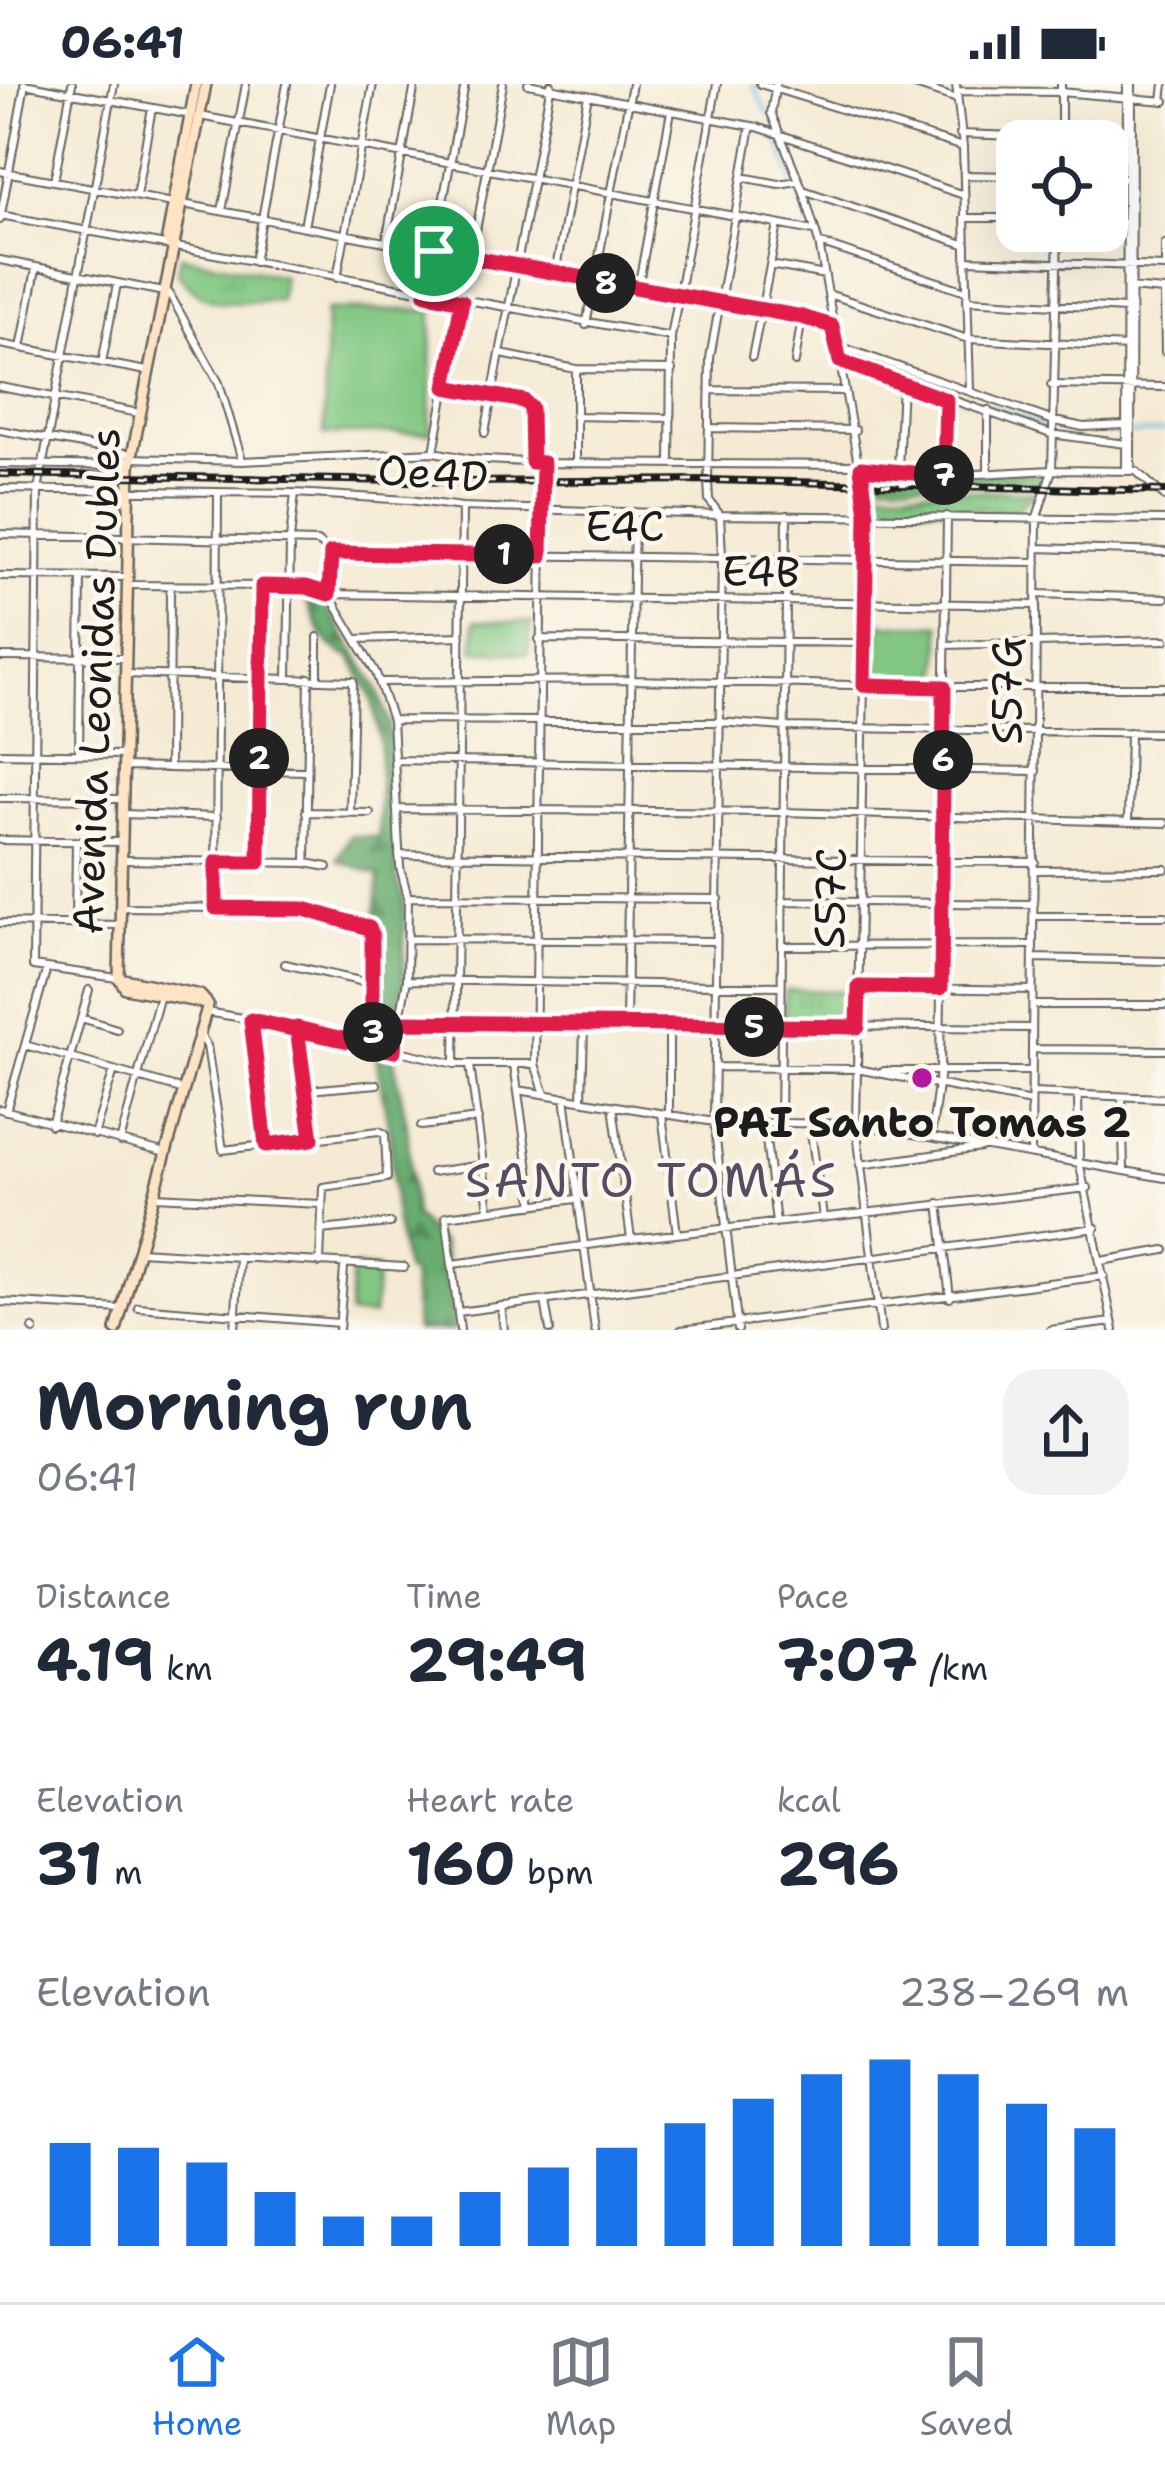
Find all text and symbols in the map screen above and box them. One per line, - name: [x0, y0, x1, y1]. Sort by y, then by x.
- text: 06:41: [60, 12, 185, 72]
- map controls: [996, 120, 1128, 252]
- button: locate: [996, 120, 1128, 252]
- pin: [383, 200, 485, 302]
- icon: arrive: [401, 218, 467, 284]
- pin: 8: [576, 253, 636, 313]
- text: 8: [594, 260, 618, 305]
- street label: Avenida Leonidas Dubles: [59, 427, 133, 935]
- street label: Oe4D: [376, 441, 490, 505]
- pin: 7: [914, 445, 974, 505]
- text: 7: [932, 452, 956, 497]
- street label: E4C: [585, 498, 665, 554]
- pin: 1: [474, 524, 534, 584]
- text: 1: [496, 531, 512, 576]
- street label: E4B: [721, 542, 801, 600]
- street label: S57G: [979, 637, 1035, 745]
- pin: 2: [229, 728, 289, 788]
- pin: 6: [913, 730, 973, 790]
- text: 2: [247, 735, 271, 780]
- text: 6: [931, 737, 955, 782]
- street label: S57C: [801, 847, 859, 949]
- pin: 5: [724, 997, 784, 1057]
- pin: 3: [343, 1002, 403, 1062]
- text: 5: [744, 1004, 764, 1049]
- text: 3: [361, 1009, 385, 1054]
- marker: PAI Santo Tomas 2: [909, 1065, 935, 1091]
- place label: PAI Santo Tomas 2: [713, 1094, 1131, 1150]
- district label: SANTO TOMÁS: [465, 1148, 839, 1212]
- text: Morning run: [36, 1362, 472, 1450]
- button: share: [1003, 1369, 1129, 1495]
- text: 06:41: [36, 1451, 139, 1503]
- text: Distance: [36, 1574, 171, 1619]
- text: Time: [406, 1574, 482, 1619]
- text: Pace: [777, 1574, 849, 1619]
- text: 4.19: [36, 1619, 155, 1699]
- text: 29:49: [406, 1619, 588, 1699]
- text: 7:07: [777, 1619, 918, 1699]
- text: km: [155, 1646, 213, 1691]
- text: /km: [918, 1646, 988, 1691]
- text: Elevation: [36, 1778, 184, 1823]
- text: Heart rate: [406, 1778, 575, 1823]
- text: kcal: [777, 1778, 841, 1823]
- text: 31: [36, 1823, 103, 1903]
- text: 160: [406, 1823, 516, 1903]
- text: 296: [777, 1823, 900, 1903]
- text: m: [103, 1850, 142, 1895]
- text: bpm: [516, 1850, 594, 1895]
- text: Elevation: [36, 1966, 211, 2018]
- text: 238–269 m: [899, 1966, 1129, 2018]
- tab: Home: [152, 2329, 242, 2446]
- tab: Map: [546, 2329, 616, 2446]
- tab: Saved: [920, 2329, 1013, 2446]

